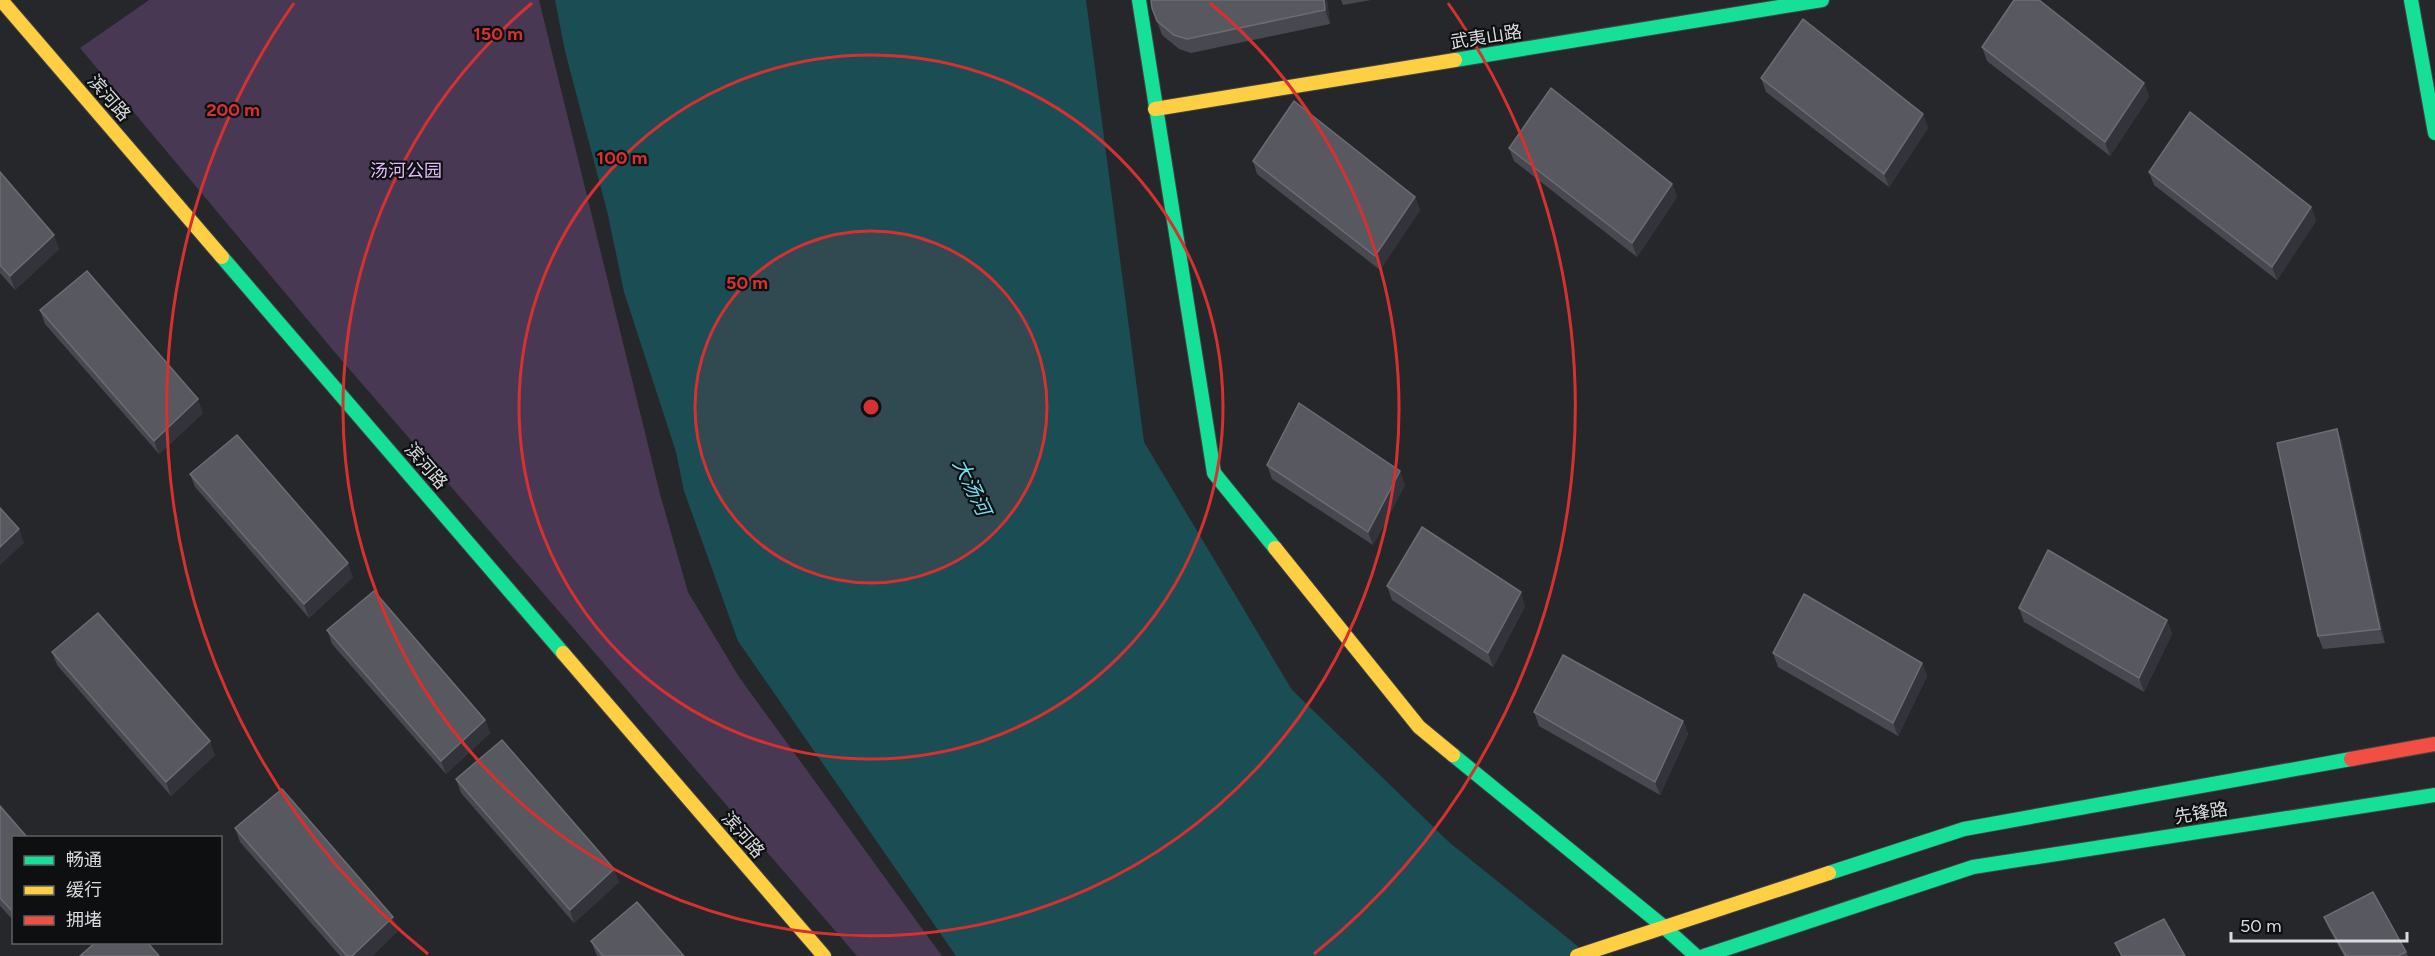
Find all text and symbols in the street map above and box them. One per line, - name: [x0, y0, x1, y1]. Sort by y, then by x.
- street label: 武夷山路: [1449, 21, 1523, 53]
- text: 150 m: [473, 23, 523, 45]
- street label: 滨河路: [83, 70, 135, 126]
- text: 200 m: [206, 99, 260, 121]
- text: 100 m: [597, 147, 647, 169]
- park label: 汤河公园: [370, 160, 442, 182]
- text: 50 m: [726, 272, 768, 294]
- centre of rings: [861, 397, 881, 417]
- street label: 滨河路: [400, 438, 452, 494]
- water label: 大汤河: [948, 455, 998, 523]
- street label: 先锋路: [2173, 798, 2229, 828]
- street label: 滨河路: [717, 807, 769, 863]
- legend: [12, 836, 222, 944]
- text: 畅通: [66, 849, 102, 871]
- text: 缓行: [66, 879, 102, 901]
- scale bar: [2231, 905, 2406, 943]
- text: 拥堵: [66, 909, 102, 931]
- text: 50 m: [2240, 915, 2282, 937]

